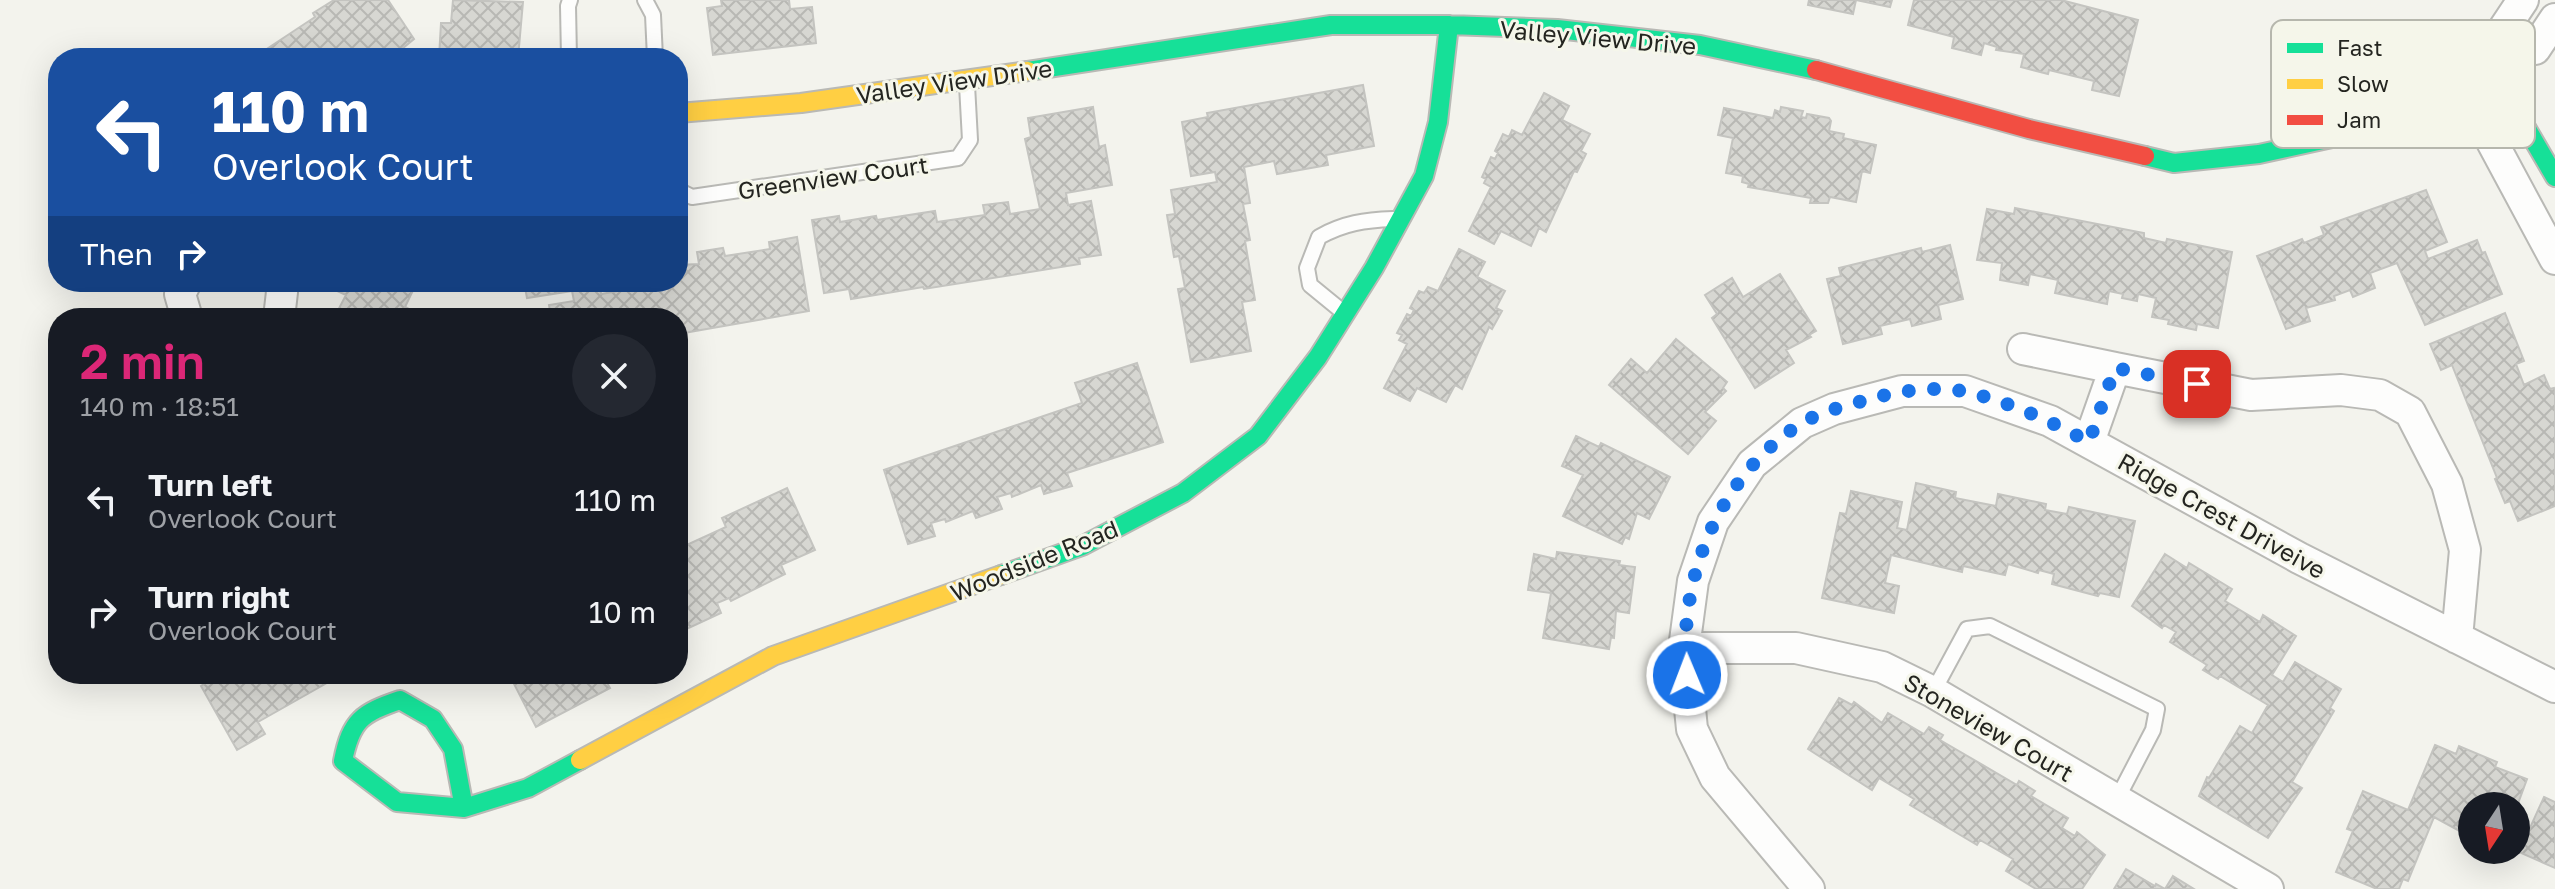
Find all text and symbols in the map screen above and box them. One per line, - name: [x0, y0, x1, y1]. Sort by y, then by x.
- street label: Valley View Drive: [1498, 14, 1698, 60]
- legend: [2271, 20, 2535, 148]
- text: Fast: [2337, 34, 2383, 61]
- street label: Valley View Drive: [854, 53, 1054, 109]
- text: Slow: [2337, 70, 2389, 97]
- text: 110 m: [212, 77, 369, 144]
- icon: left: [80, 80, 184, 184]
- text: Jam: [2337, 106, 2381, 133]
- text: Overlook Court: [212, 145, 474, 188]
- street label: Greenview Court: [736, 149, 930, 205]
- icon: right: [169, 232, 213, 276]
- text: Then: [80, 236, 153, 272]
- text: 2 min: [80, 332, 205, 390]
- button: close: [572, 334, 656, 418]
- pin: [2163, 350, 2231, 418]
- icon: arrive: [2175, 362, 2219, 406]
- text: 140 m · 18:51: [80, 391, 239, 422]
- street label: Ridge Crest Driveive: [2113, 446, 2331, 584]
- text: Turn left: [148, 467, 273, 503]
- icon: left: [80, 478, 124, 522]
- text: 110 m: [574, 482, 656, 518]
- text: Overlook Court: [148, 503, 337, 534]
- street label: Woodside Road: [946, 513, 1122, 607]
- text: Turn right: [148, 579, 290, 615]
- icon: right: [80, 590, 124, 634]
- text: 10 m: [589, 594, 656, 630]
- text: Overlook Court: [148, 615, 337, 646]
- position arrow: [1645, 633, 1729, 717]
- street label: Stoneview Court: [1899, 667, 2079, 787]
- north arrow: [2458, 792, 2530, 864]
- map controls: [2458, 792, 2530, 864]

